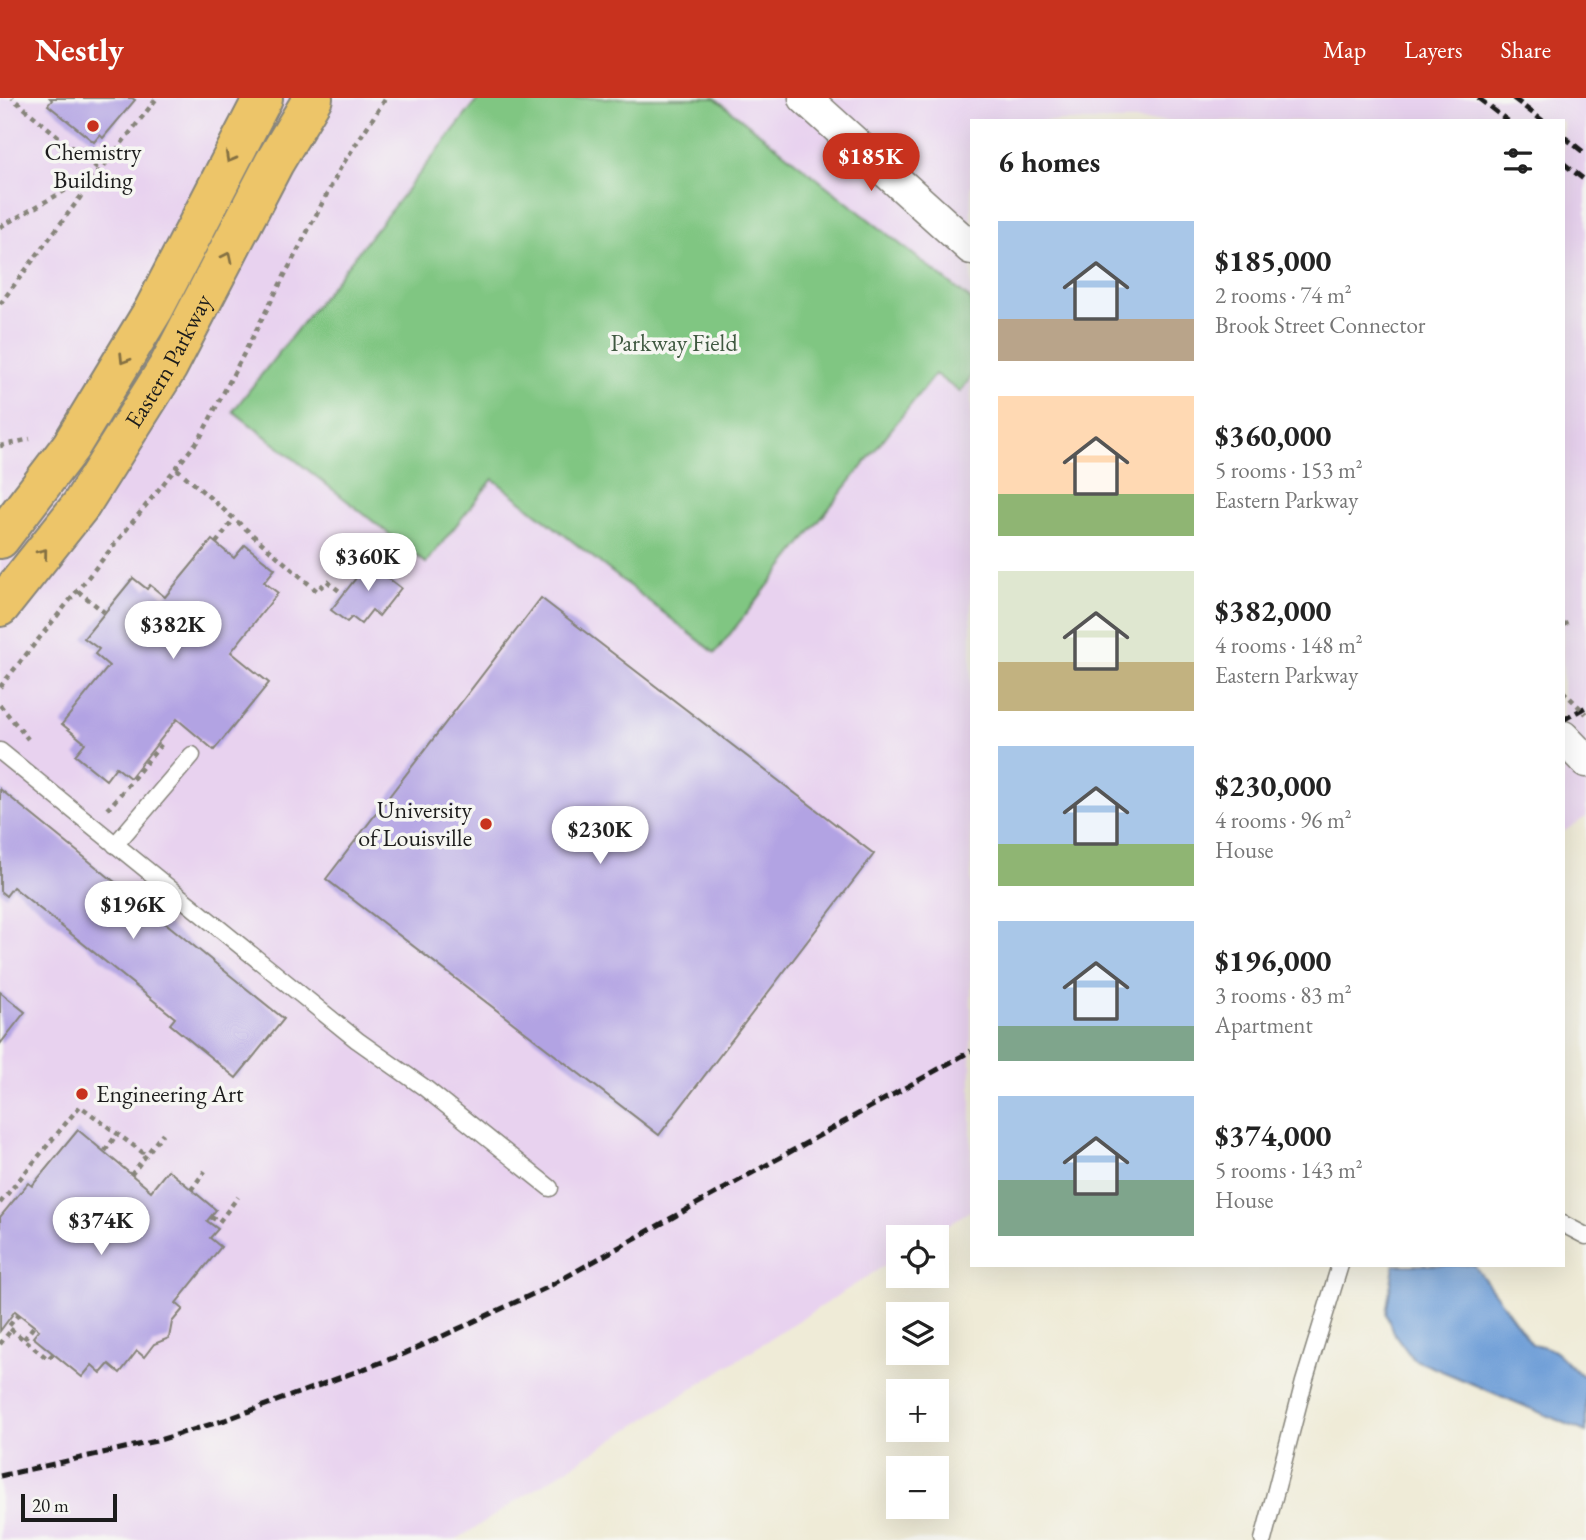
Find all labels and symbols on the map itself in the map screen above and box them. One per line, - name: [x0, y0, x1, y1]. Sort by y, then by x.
- marker: Chemistry Building: [85, 118, 101, 134]
- pin: $185K: [822, 134, 920, 193]
- place label: Chemistry Building: [44, 136, 142, 195]
- one-way arrow: [225, 150, 238, 163]
- one-way arrow: [219, 252, 233, 264]
- street label: Eastern Parkway: [118, 288, 219, 434]
- park label: Parkway Field: [610, 327, 738, 358]
- one-way arrow: [119, 351, 132, 364]
- pin: $360K: [319, 533, 417, 593]
- one-way arrow: [34, 549, 47, 561]
- pin: $382K: [124, 602, 222, 661]
- place label: University of Louisville: [358, 794, 472, 853]
- pin: $230K: [551, 806, 649, 866]
- marker: University of Louisville: [478, 816, 494, 832]
- pin: $196K: [84, 882, 182, 941]
- place label: Engineering Art: [96, 1078, 244, 1109]
- marker: Engineering Art: [74, 1086, 90, 1102]
- pin: $374K: [52, 1198, 150, 1257]
- scale bar: [21, 1491, 117, 1523]

